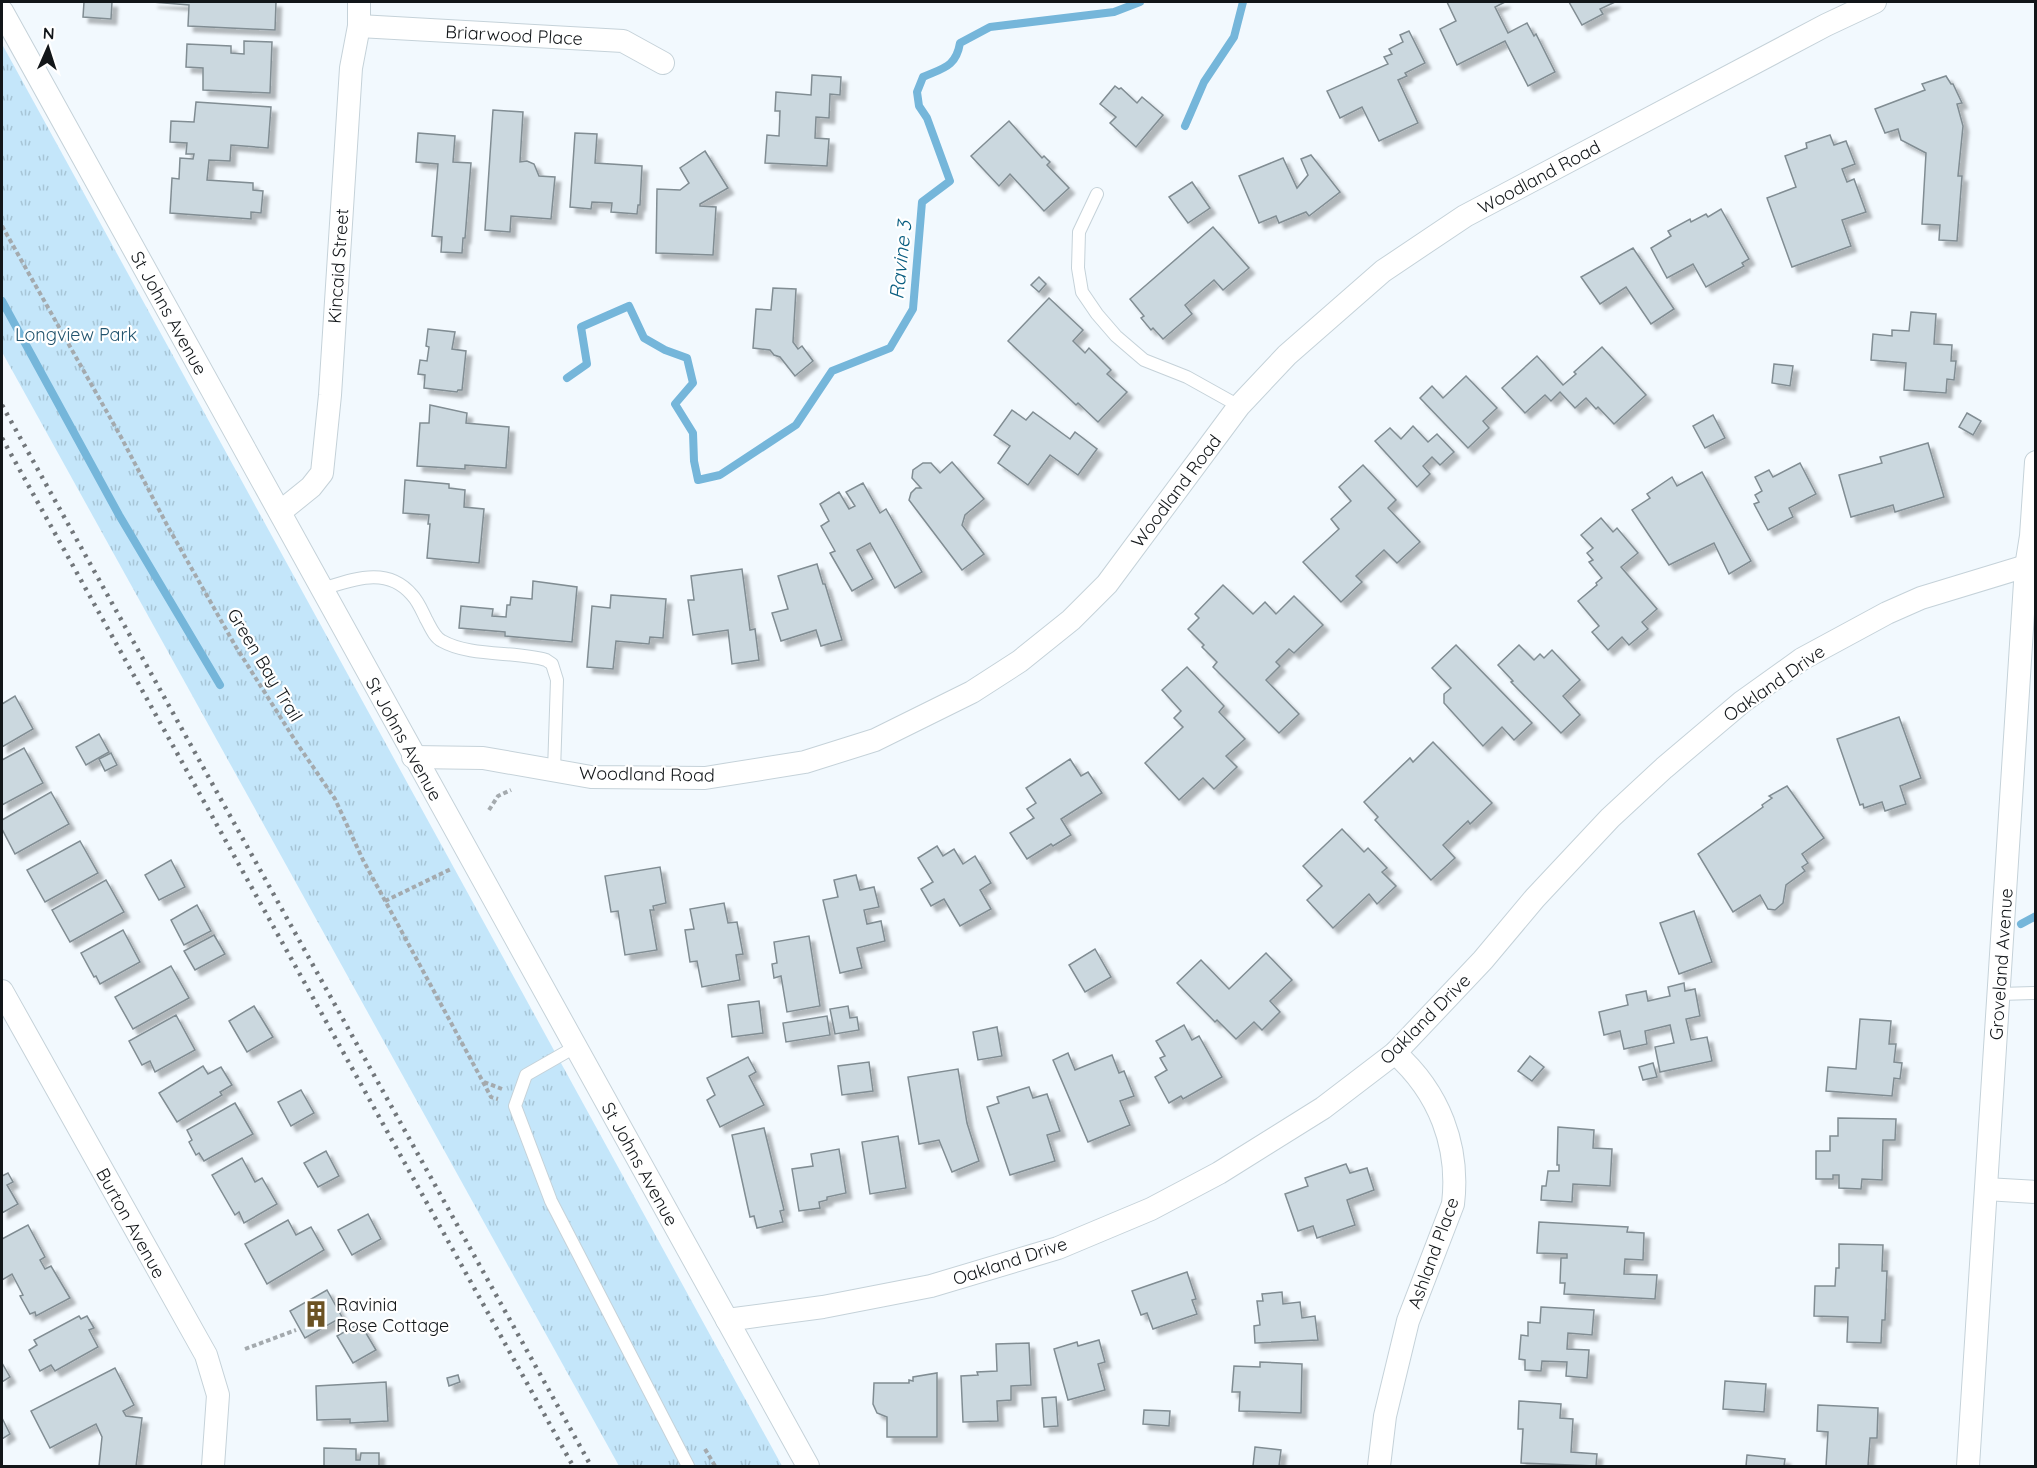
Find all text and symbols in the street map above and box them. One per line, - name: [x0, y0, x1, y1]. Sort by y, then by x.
- north arrow: [18, 18, 78, 78]
- street label: Briarwood Place: [445, 20, 583, 50]
- text: N: [42, 23, 55, 43]
- street label: Woodland Road: [1474, 135, 1604, 219]
- street label: Kincaid Street: [322, 208, 354, 324]
- water label: Ravine 3: [883, 217, 917, 301]
- street label: St Johns Avenue: [126, 247, 212, 379]
- park label: Longview Park: [15, 323, 137, 346]
- street label: Woodland Road: [1126, 430, 1226, 552]
- street label: Green Bay Trail: [222, 604, 308, 726]
- street label: Oakland Drive: [1719, 639, 1829, 727]
- street label: St Johns Avenue: [361, 673, 447, 805]
- street label: Woodland Road: [579, 761, 715, 787]
- street label: Groveland Avenue: [1984, 887, 2018, 1041]
- street label: Oakland Drive: [1375, 969, 1475, 1069]
- street label: St Johns Avenue: [597, 1098, 683, 1230]
- street label: Burton Avenue: [91, 1164, 171, 1282]
- street label: Ashland Place: [1402, 1194, 1464, 1312]
- street label: Oakland Drive: [950, 1232, 1070, 1290]
- place label: Ravinia Rose Cottage: [336, 1293, 449, 1337]
- building icon: Ravinia Rose Cottage: [301, 1299, 331, 1329]

